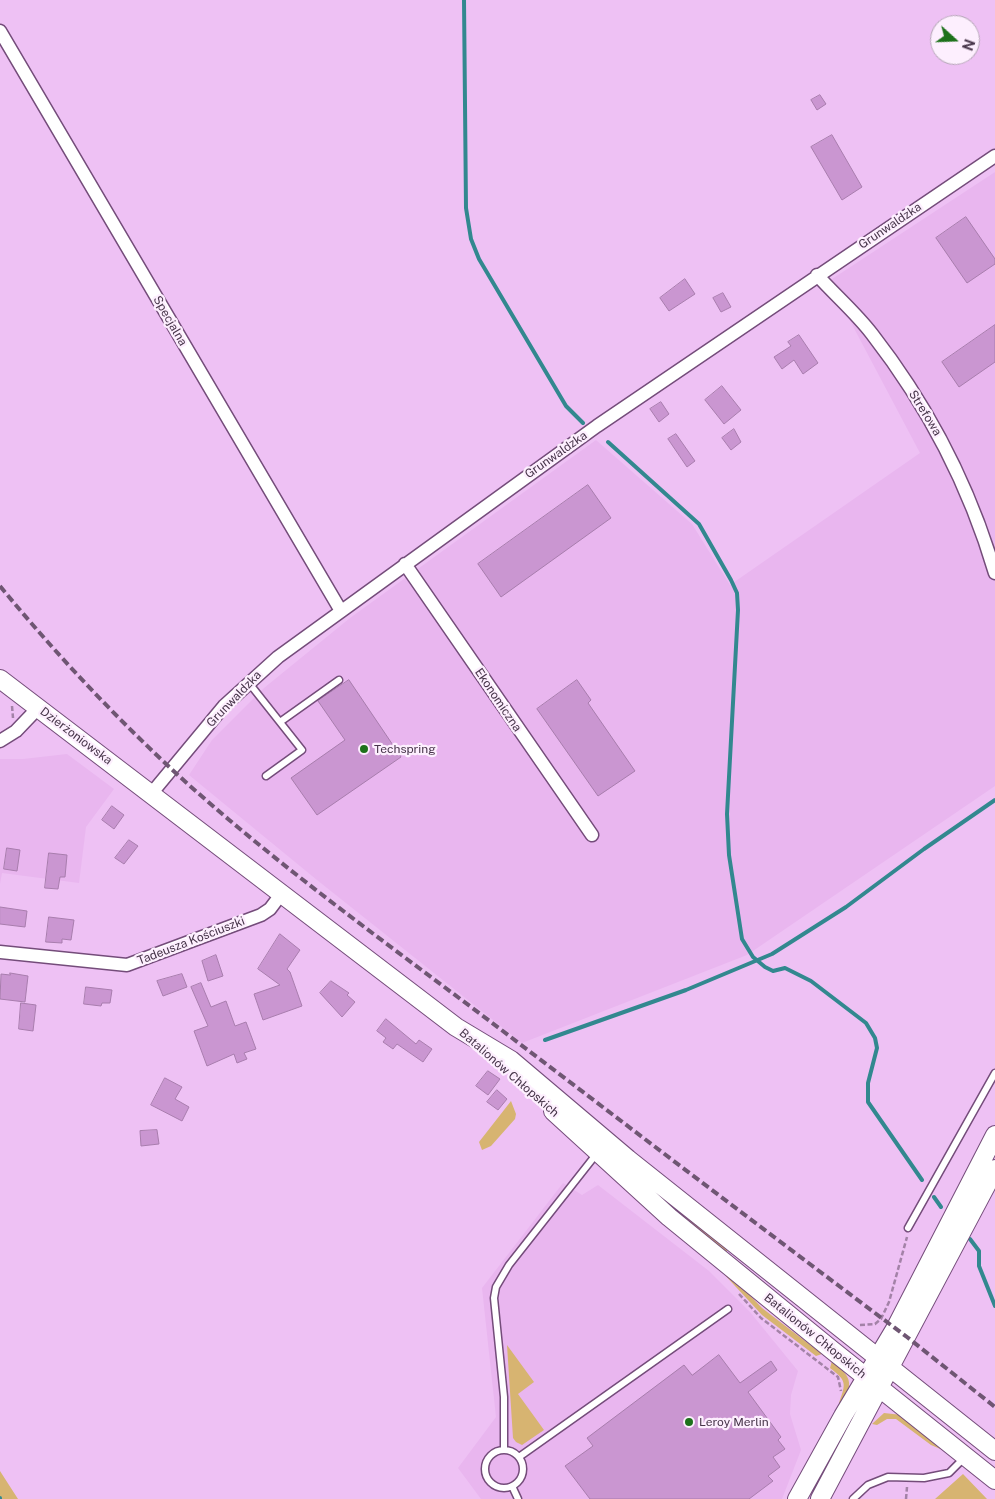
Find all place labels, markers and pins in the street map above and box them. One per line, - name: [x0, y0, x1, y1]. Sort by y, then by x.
- place label: Techspring: [374, 742, 436, 756]
- marker: Techspring: [358, 743, 370, 755]
- place label: Leroy Merlin: [699, 1415, 769, 1429]
- marker: Leroy Merlin: [683, 1416, 695, 1428]

